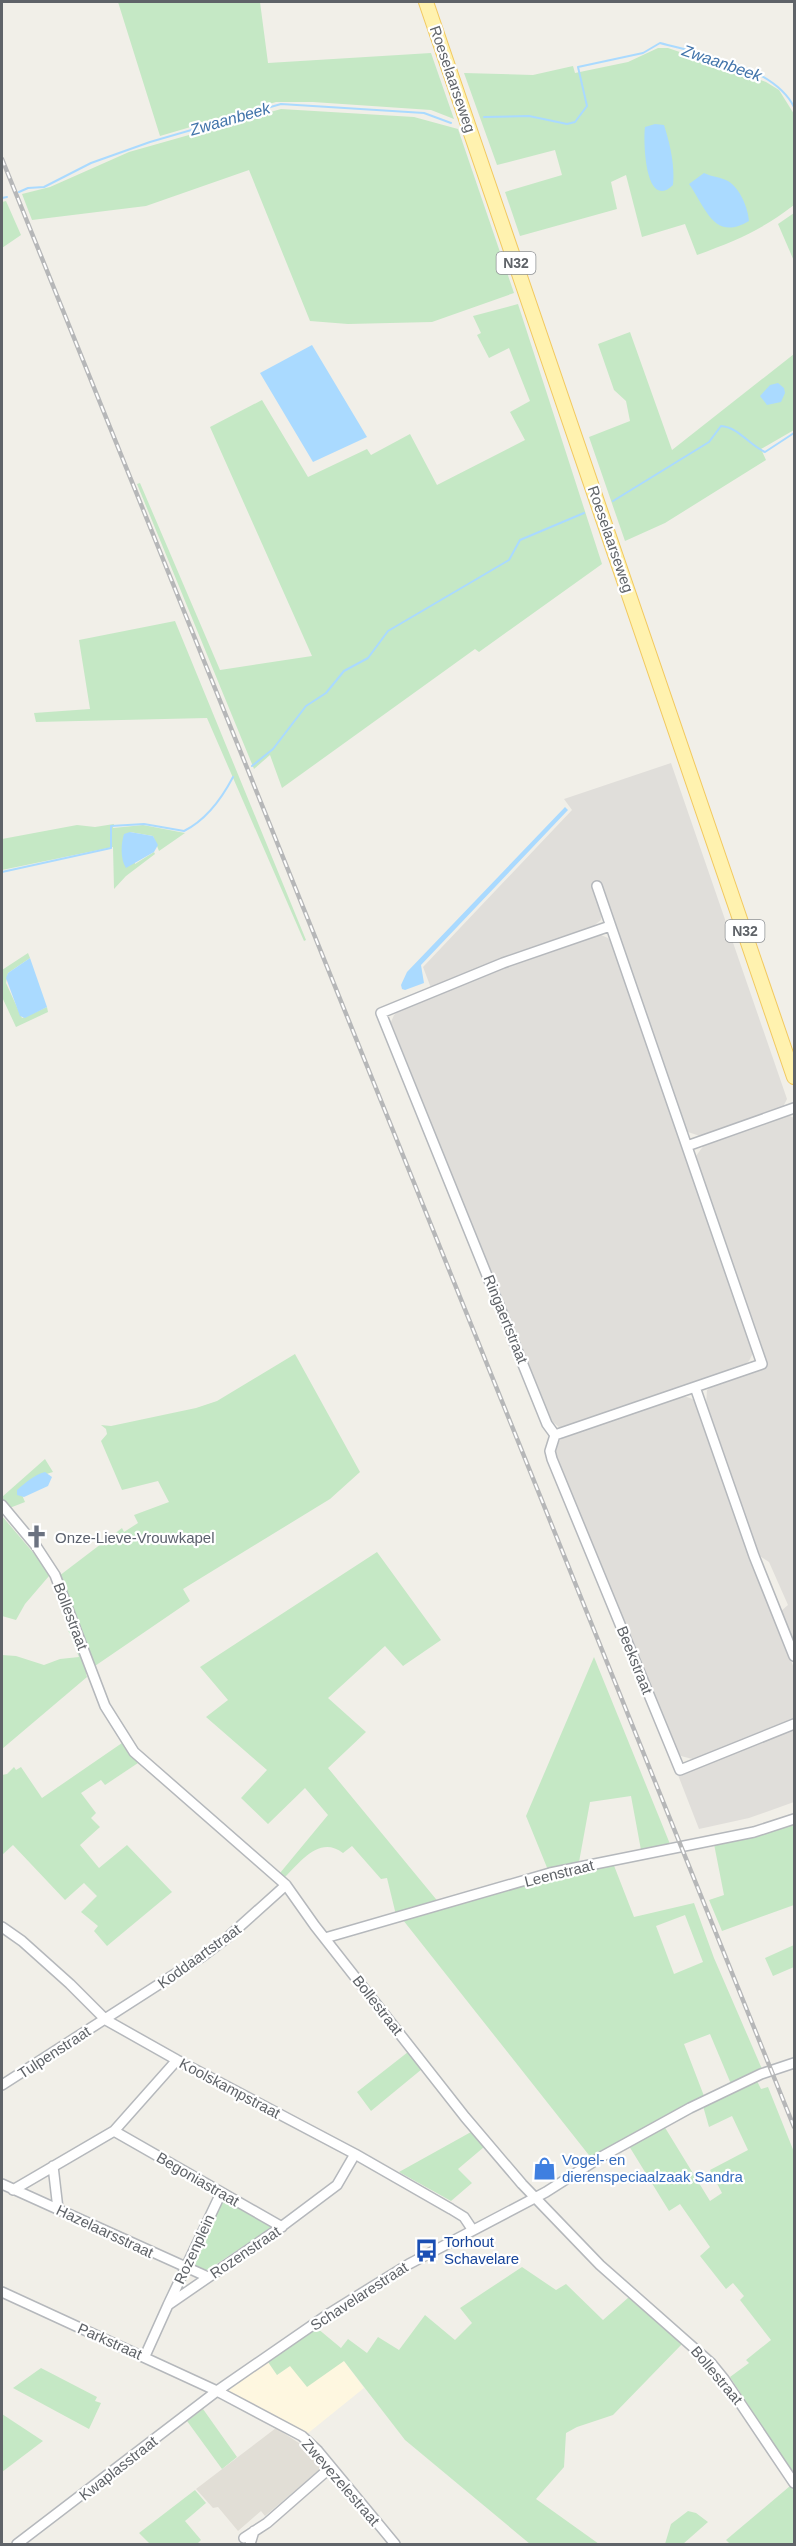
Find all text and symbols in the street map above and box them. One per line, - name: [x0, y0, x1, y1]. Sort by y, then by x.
- street label: Roeselaarseweg: [427, 23, 479, 135]
- water label: Zwaanbeek: [679, 41, 765, 85]
- water label: Zwaanbeek: [187, 99, 273, 139]
- road number: N32: [496, 252, 536, 274]
- street label: Roeselaarseweg: [585, 483, 637, 595]
- road number: N32: [726, 920, 764, 942]
- street label: Ringaertstraat: [480, 1272, 532, 1367]
- church icon: Onze-Lieve-Vrouwkapel: [24, 1524, 50, 1550]
- place label: Onze-Lieve-Vrouwkapel: [55, 1529, 215, 1546]
- street label: Bollestraat: [50, 1580, 92, 1653]
- street label: Beekstraat: [614, 1624, 657, 1697]
- street label: Leenstraat: [523, 1856, 596, 1890]
- street label: Koddaartstraat: [154, 1920, 244, 1992]
- street label: Bollestraat: [349, 1972, 407, 2039]
- street label: Tulpenstraat: [15, 2022, 94, 2082]
- street label: Koolskampstraat: [177, 2054, 284, 2122]
- street label: Begoniastraat: [154, 2148, 243, 2210]
- place label: Vogel- en dierenspeciaalzaak Sandra: [562, 2151, 744, 2185]
- shop icon: Vogel- en dierenspeciaalzaak Sandra: [531, 2155, 557, 2181]
- street label: Hazelaarsstraat: [54, 2201, 157, 2261]
- street label: Rozenplein: [170, 2211, 218, 2287]
- street label: Rozenstraat: [207, 2222, 284, 2282]
- place label: Torhout Schavelare: [444, 2233, 519, 2267]
- bus stop icon: Torhout Schavelare: [413, 2237, 439, 2263]
- street label: Schavelarestraat: [307, 2258, 412, 2334]
- street label: Parkstraat: [75, 2319, 145, 2363]
- street label: Bollestraat: [688, 2342, 747, 2408]
- street label: Kwaplasstraat: [76, 2432, 161, 2504]
- street label: Zwevezelestraat: [299, 2435, 384, 2529]

